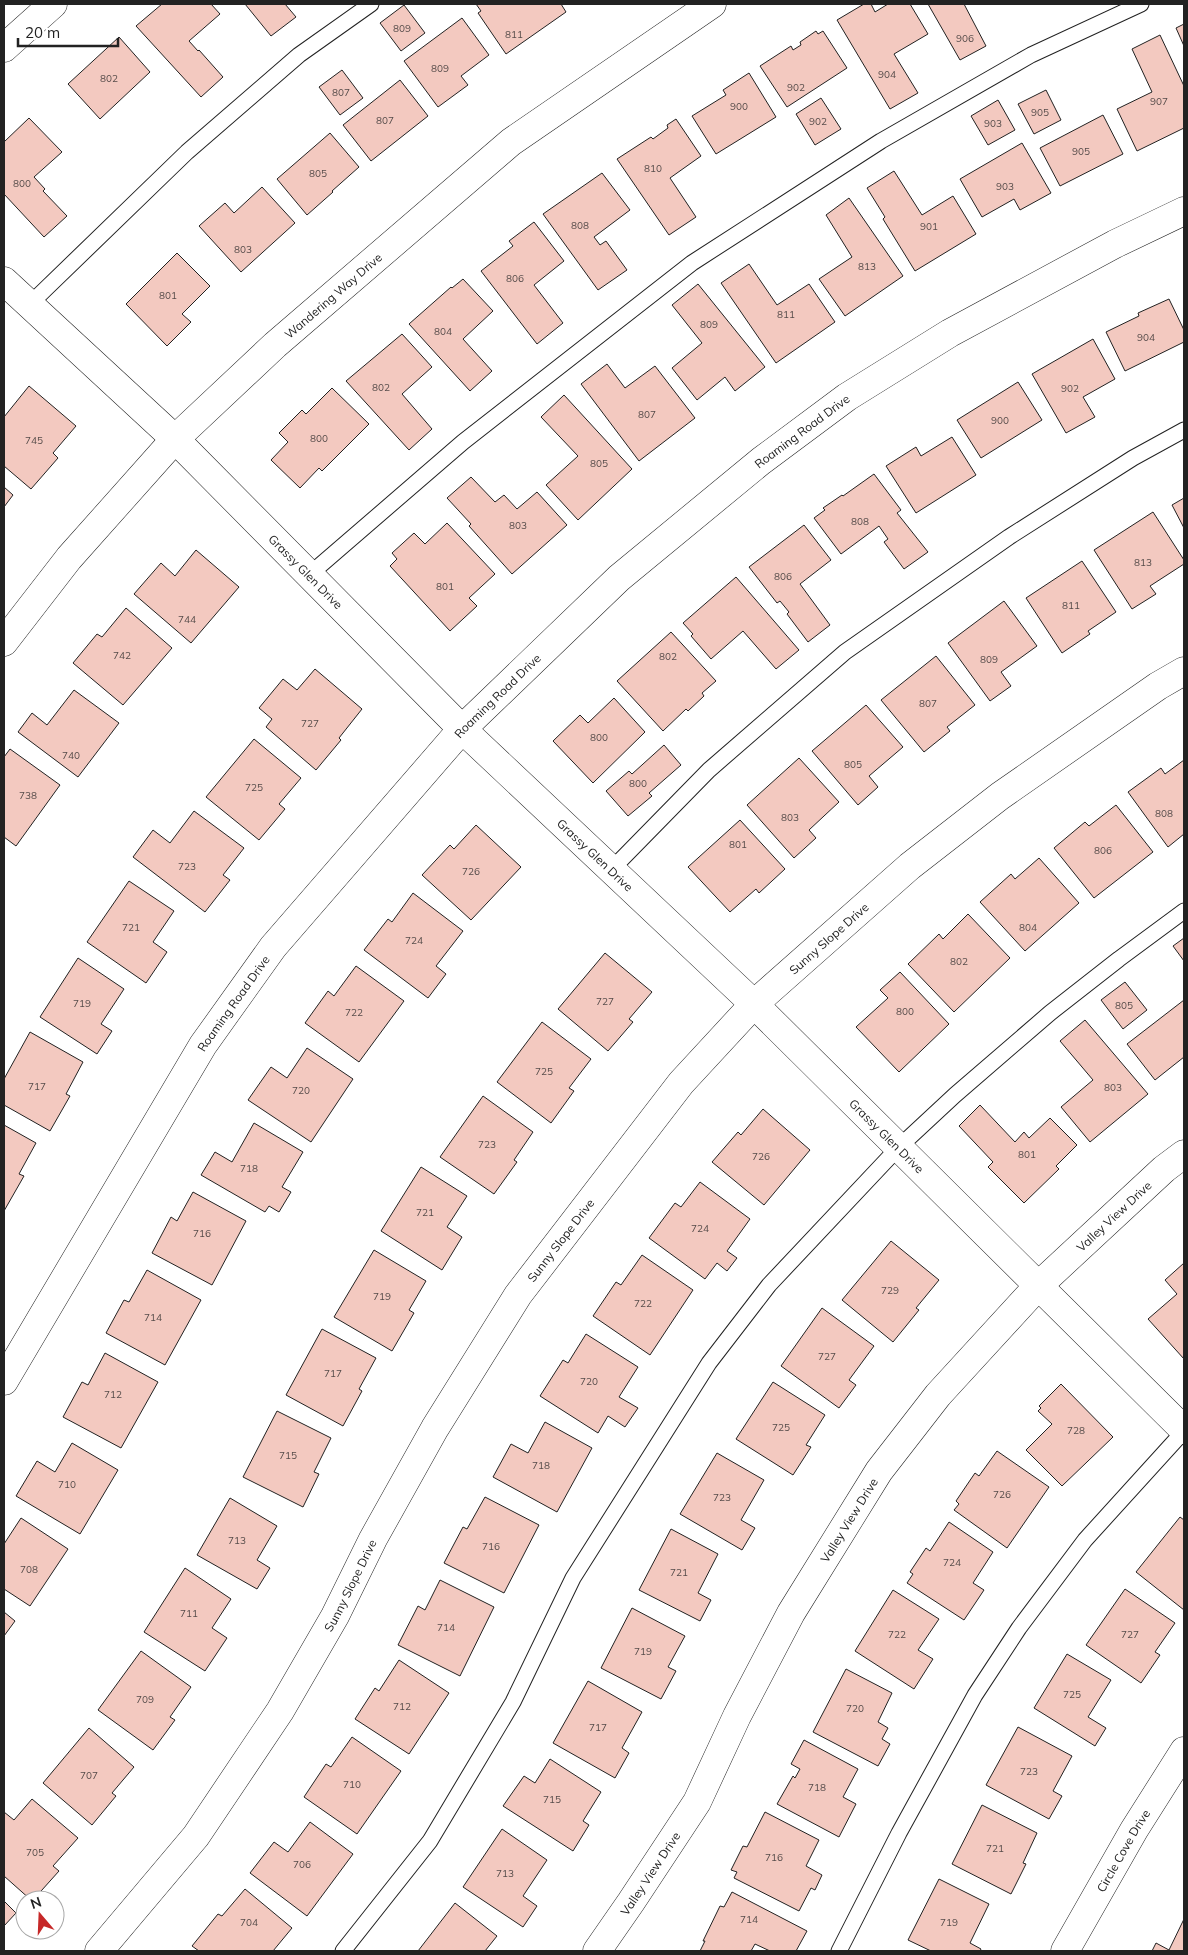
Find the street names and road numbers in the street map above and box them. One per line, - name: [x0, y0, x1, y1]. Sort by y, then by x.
- street label: Wandering Way Drive: [281, 249, 385, 341]
- street label: Roaming Road Drive: [751, 390, 852, 471]
- street label: Grassy Glen Drive: [266, 531, 346, 612]
- street label: Roaming Road Drive: [451, 650, 544, 741]
- street label: Grassy Glen Drive: [554, 815, 637, 894]
- street label: Sunny Slope Drive: [786, 899, 871, 977]
- street label: Roaming Road Drive: [194, 952, 272, 1054]
- street label: Grassy Glen Drive: [846, 1096, 927, 1176]
- street label: Valley View Drive: [1073, 1177, 1154, 1254]
- street label: Sunny Slope Drive: [524, 1195, 597, 1285]
- street label: Valley View Drive: [817, 1475, 881, 1565]
- street label: Sunny Slope Drive: [320, 1537, 379, 1634]
- street label: Circle Cove Drive: [1093, 1806, 1153, 1895]
- street label: Valley View Drive: [617, 1829, 683, 1918]

